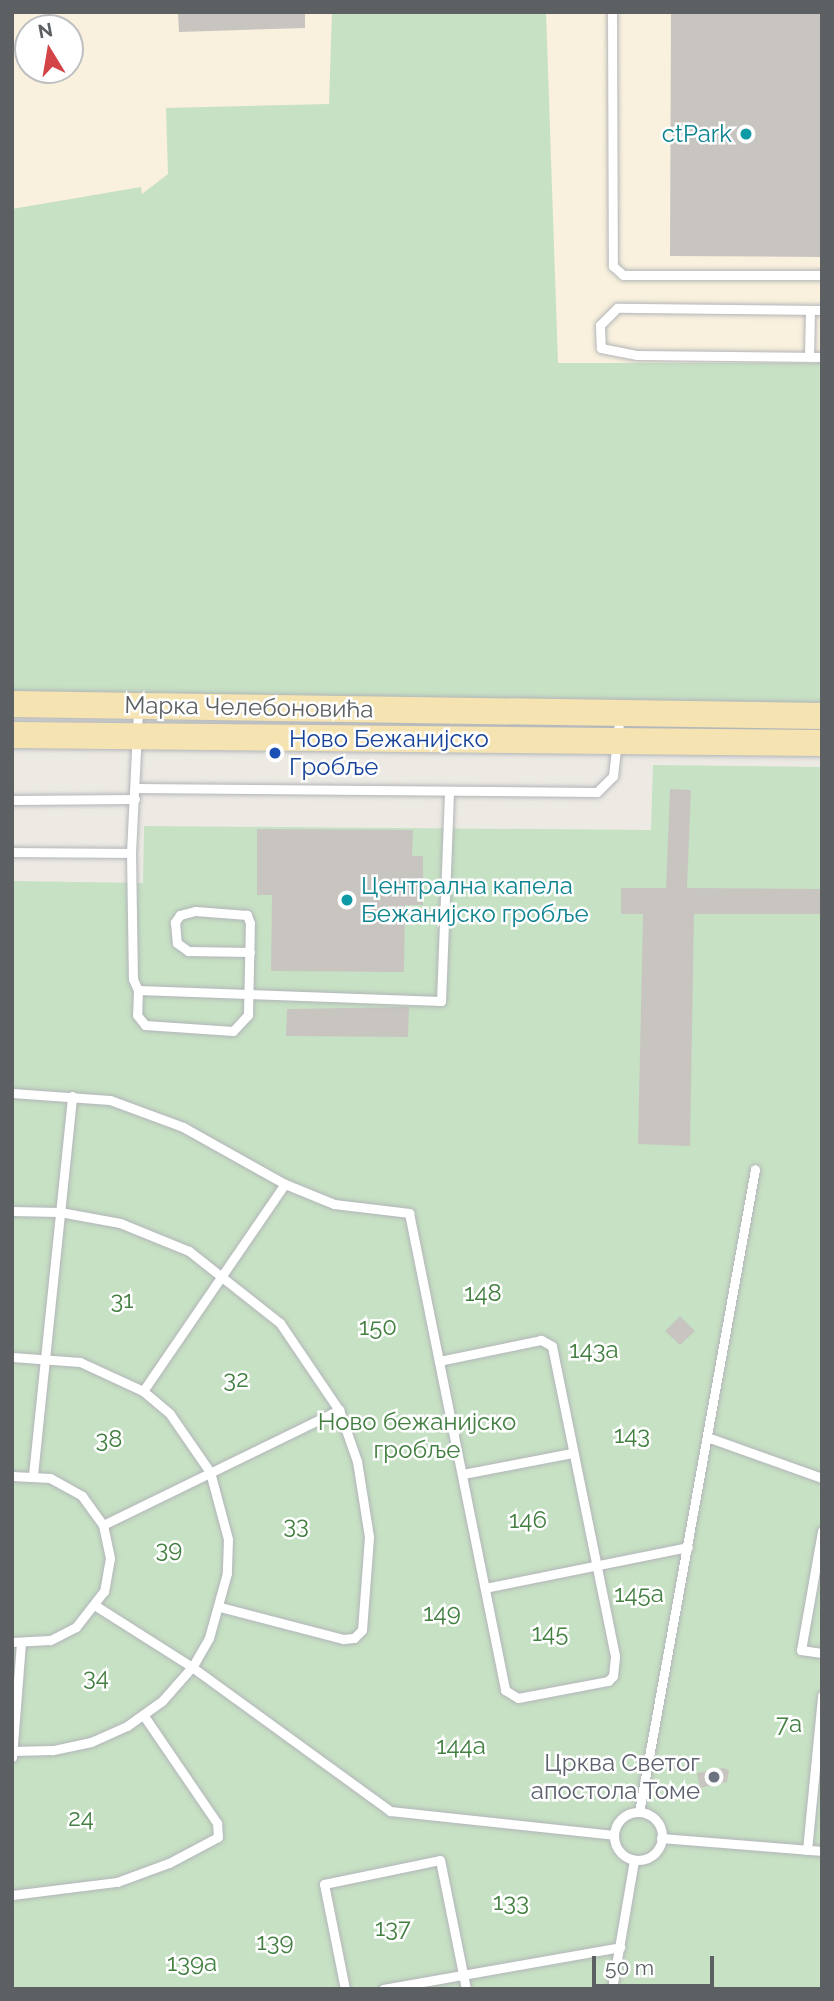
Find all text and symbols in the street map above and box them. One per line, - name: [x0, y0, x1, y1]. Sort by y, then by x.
- north arrow: [14, 14, 84, 84]
- text: N: [36, 18, 55, 43]
- place label: ctPark: [662, 120, 732, 148]
- marker: ctPark: [738, 126, 754, 142]
- street label: Марка Челебоновића: [124, 690, 374, 724]
- place label: Ново Бежанијско Гробље: [289, 725, 489, 781]
- marker: Ново Бежанијско Гробље: [267, 745, 283, 761]
- place label: Централна капела Бежанијско гробље: [361, 872, 589, 928]
- marker: Централна капела Бежанијско гробље: [339, 892, 355, 908]
- park label: 148: [464, 1279, 502, 1307]
- park label: 31: [110, 1286, 134, 1314]
- park label: 150: [359, 1313, 397, 1341]
- park label: 143a: [569, 1336, 619, 1364]
- park label: 32: [223, 1365, 249, 1393]
- park label: Ново бежанијско гробље: [318, 1408, 516, 1464]
- park label: 143: [614, 1421, 650, 1449]
- park label: 38: [95, 1425, 123, 1453]
- park label: 146: [509, 1506, 547, 1534]
- park label: 33: [283, 1511, 309, 1539]
- park label: 39: [156, 1535, 182, 1563]
- park label: 145a: [614, 1580, 664, 1608]
- park label: 149: [423, 1599, 461, 1627]
- park label: 145: [532, 1619, 568, 1647]
- park label: 34: [83, 1663, 109, 1691]
- park label: 7a: [776, 1710, 802, 1738]
- park label: 144a: [436, 1732, 486, 1760]
- place label: Црква Светог апостола Томе: [530, 1749, 700, 1805]
- marker: Црква Светог апостола Томе: [706, 1769, 722, 1785]
- park label: 24: [68, 1804, 94, 1832]
- park label: 133: [493, 1888, 529, 1916]
- park label: 137: [375, 1914, 411, 1942]
- park label: 139: [256, 1928, 294, 1956]
- scale bar: [596, 1941, 718, 1985]
- park label: 139a: [167, 1949, 217, 1977]
- text: 50 m: [605, 1955, 654, 1980]

